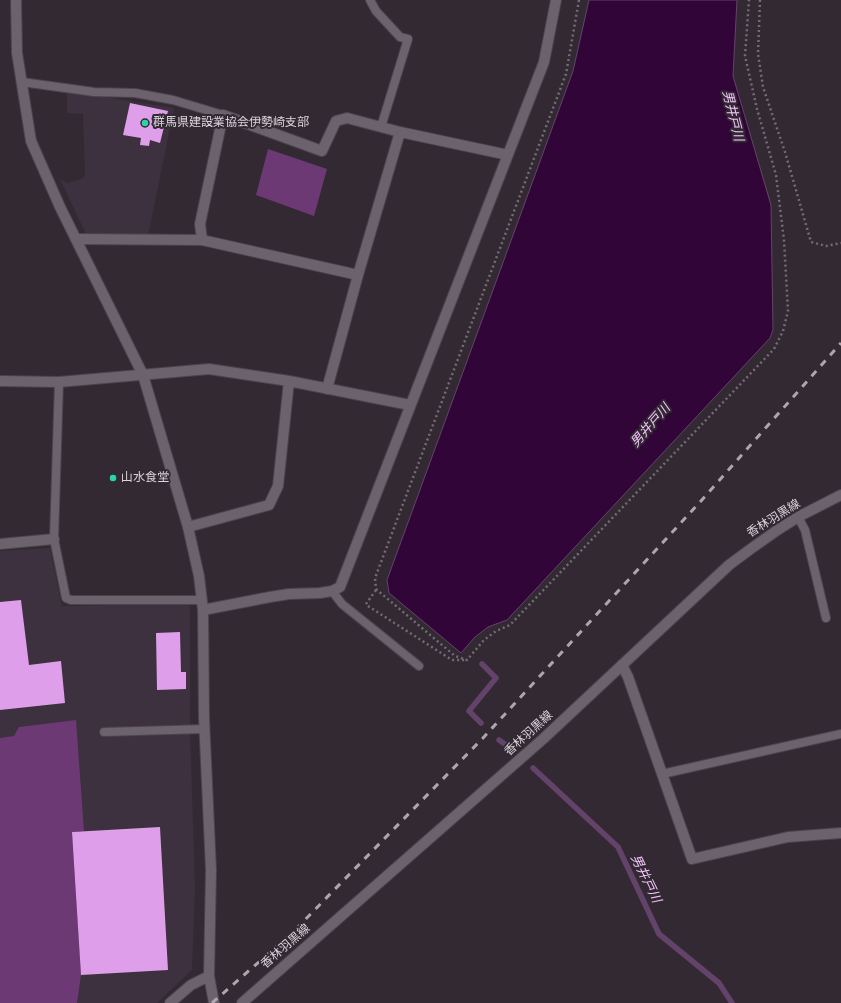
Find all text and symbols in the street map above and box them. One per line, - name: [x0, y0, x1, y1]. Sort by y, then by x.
- water label: 男井戸川: [718, 89, 746, 143]
- place label: 群馬県建設業協会伊勢崎支部: [153, 116, 309, 130]
- marker: 群馬県建設業協会伊勢崎支部: [140, 118, 150, 128]
- water label: 男井戸川: [628, 401, 674, 451]
- place label: 山水食堂: [121, 471, 169, 485]
- marker: 山水食堂: [108, 473, 118, 483]
- street label: 香林羽黒線: [745, 497, 803, 541]
- street label: 香林羽黒線: [502, 709, 556, 759]
- water label: 男井戸川: [627, 852, 663, 906]
- street label: 香林羽黒線: [259, 922, 313, 972]

